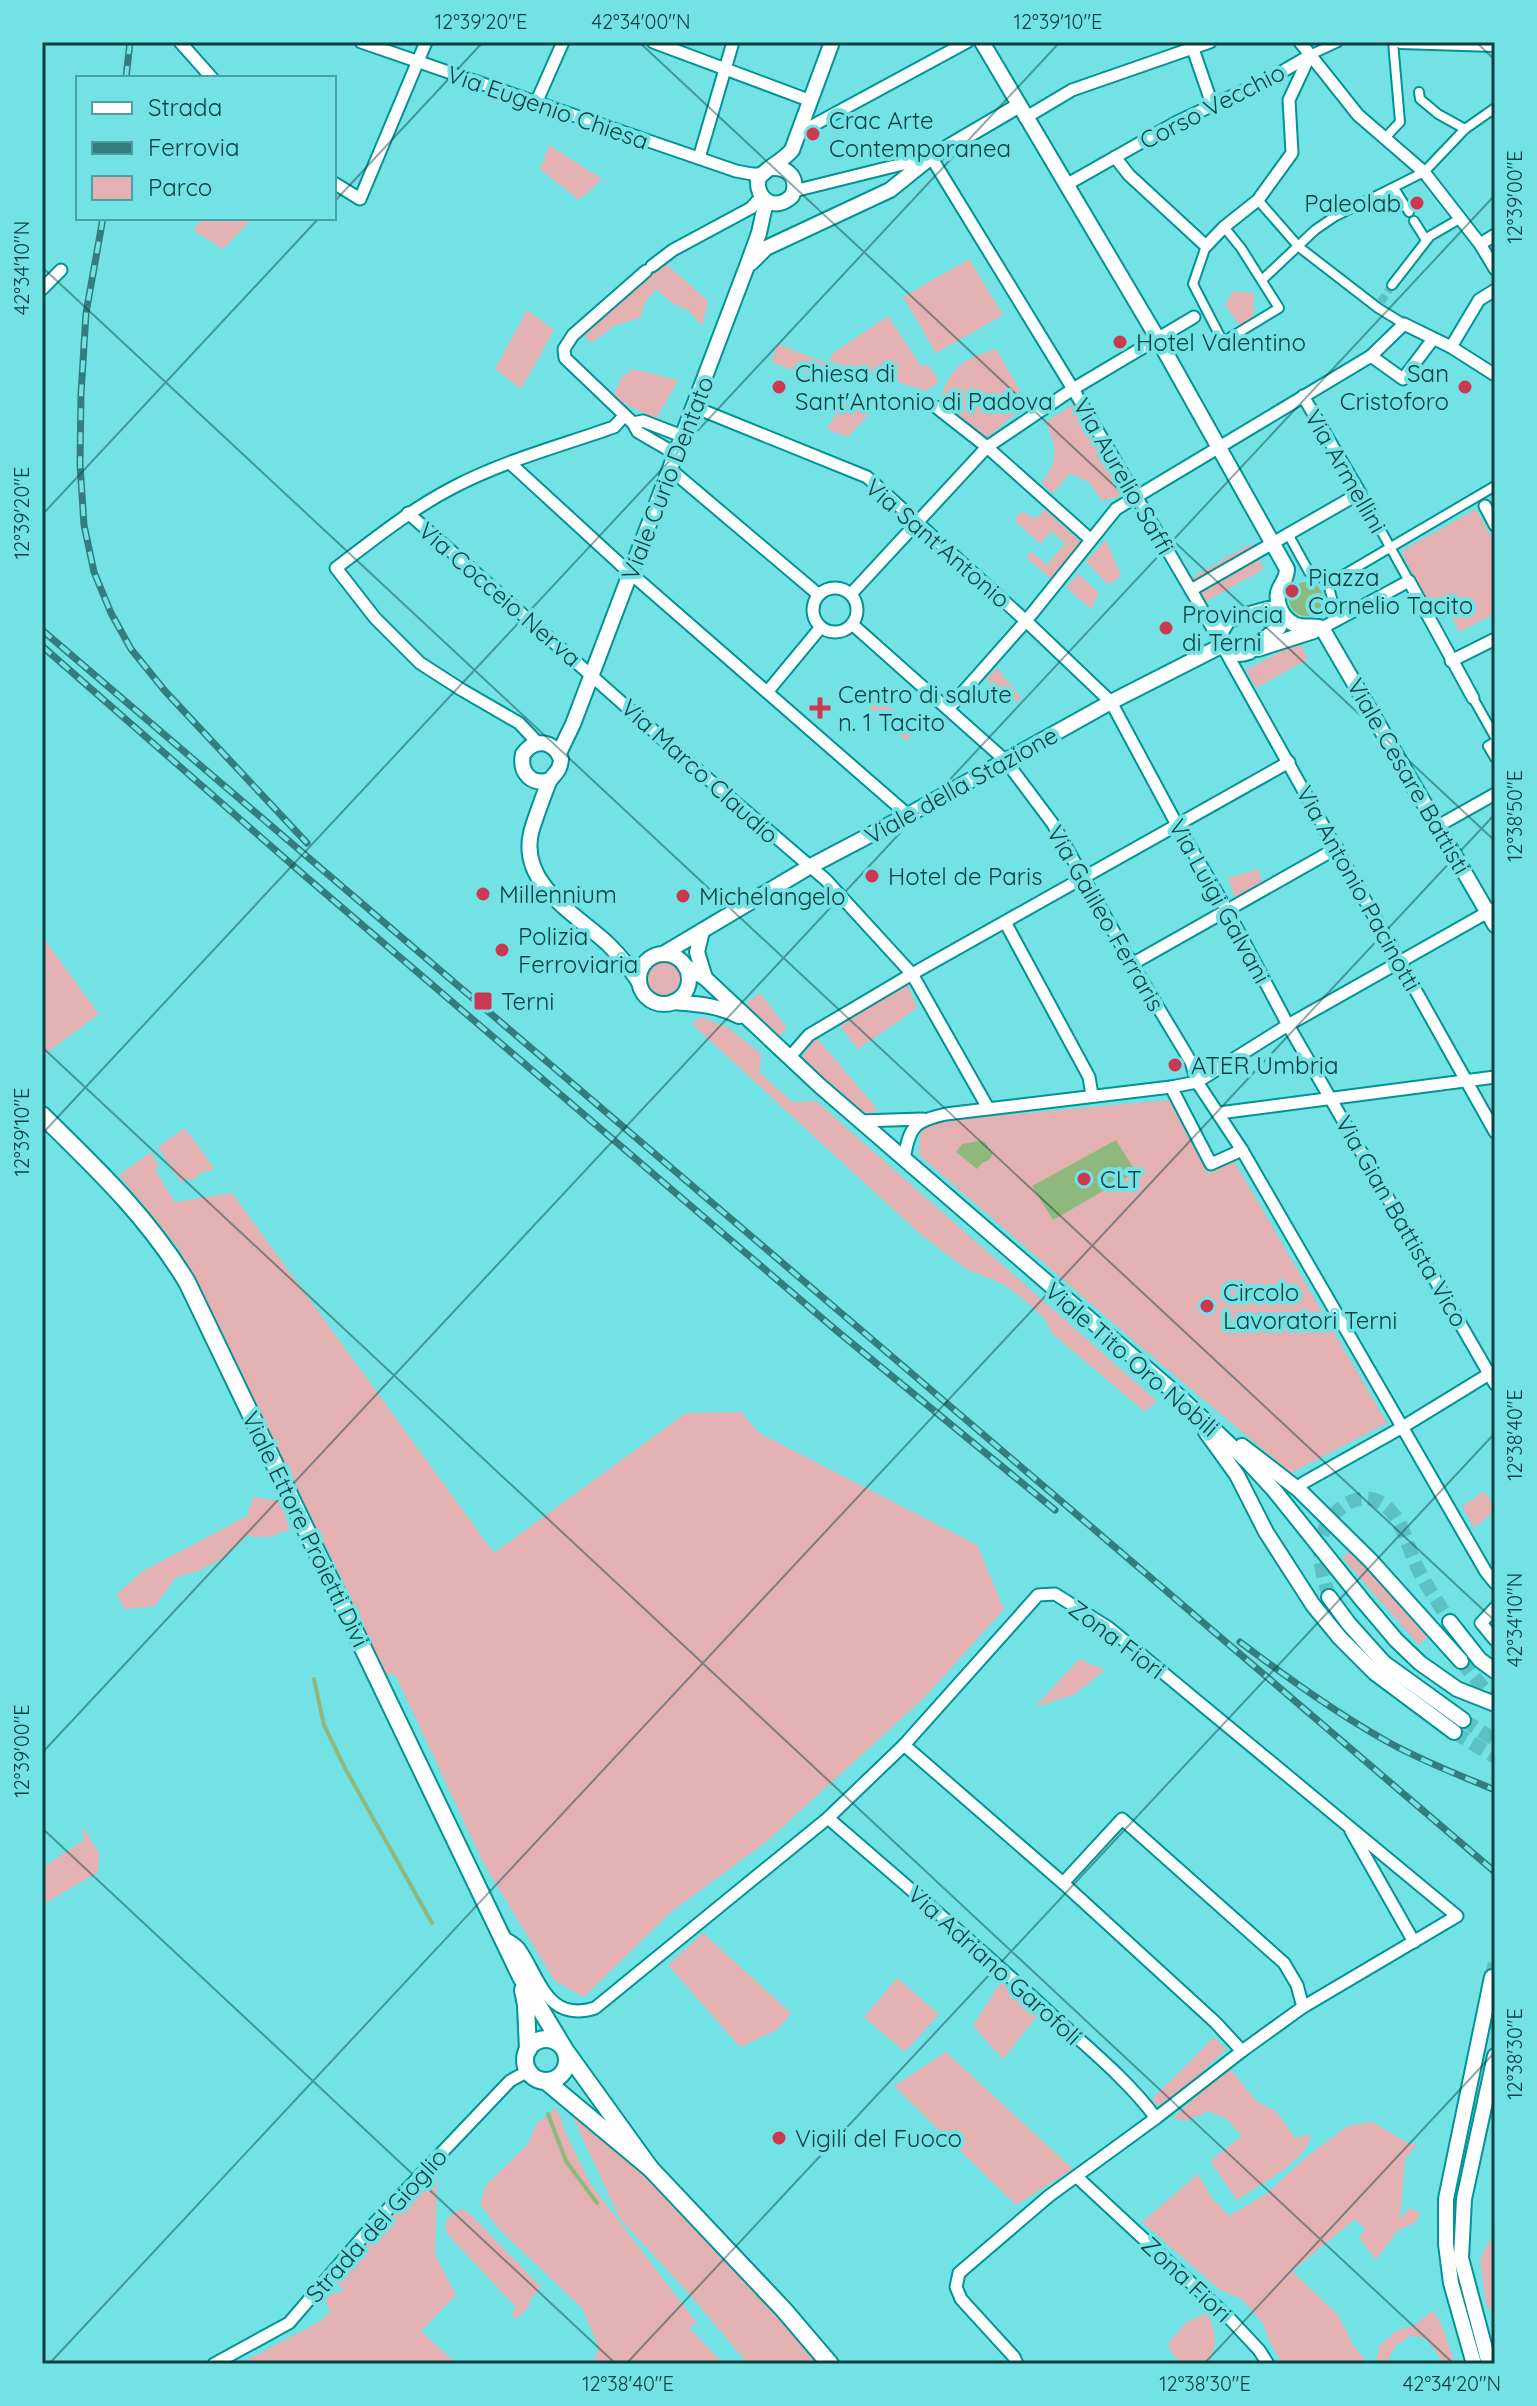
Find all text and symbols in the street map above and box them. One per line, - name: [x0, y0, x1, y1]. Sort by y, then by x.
- text: 12°39'20"E: [435, 9, 527, 34]
- text: 42°34'00"N: [591, 9, 691, 34]
- text: 12°39'10"E: [1014, 9, 1102, 34]
- street label: Corso Vecchio: [1134, 57, 1290, 155]
- street label: Via Eugenio Chiesa: [443, 58, 653, 156]
- legend: [76, 76, 336, 220]
- text: Strada: [148, 92, 222, 122]
- place label: Crac Arte Contemporanea: [829, 105, 1011, 163]
- marker: Crac Arte Contemporanea: [804, 125, 822, 143]
- text: Ferrovia: [148, 132, 240, 162]
- text: 12°39'00"E: [1502, 150, 1527, 244]
- text: Parco: [148, 172, 212, 202]
- place label: Paleolab: [1304, 188, 1401, 218]
- marker: Paleolab: [1408, 194, 1426, 212]
- text: 42°34'10"N: [9, 221, 34, 315]
- place label: Hotel Valentino: [1136, 327, 1306, 357]
- marker: Hotel Valentino: [1111, 333, 1129, 351]
- place label: Chiesa di Sant'Antonio di Padova: [795, 358, 1053, 416]
- place label: San Cristoforo: [1340, 358, 1449, 416]
- street label: Viale Curio Dentato: [614, 372, 720, 584]
- marker: Chiesa di Sant'Antonio di Padova: [770, 378, 788, 396]
- marker: San Cristoforo: [1456, 378, 1474, 396]
- street label: Via Aurelio Saffi: [1067, 392, 1181, 560]
- street label: Via Armellini: [1299, 404, 1393, 538]
- text: 12°39'20"E: [9, 467, 34, 559]
- street label: Via Sant'Antonio: [859, 472, 1017, 614]
- street label: Via Cocceio Nerva: [413, 515, 587, 673]
- place label: Piazza Cornelio Tacito: [1308, 562, 1473, 620]
- marker: Piazza Cornelio Tacito: [1283, 582, 1301, 600]
- place label: Provincia di Terni: [1182, 599, 1283, 657]
- marker: Provincia di Terni: [1157, 619, 1175, 637]
- street label: Viale Cesare Battisti: [1341, 673, 1477, 879]
- place label: Centro di salute n. 1 Tacito: [838, 679, 1012, 737]
- street label: Via Marco Claudio: [615, 692, 785, 850]
- marker: Centro di salute n. 1 Tacito: [809, 697, 831, 719]
- street label: Viale della Stazione: [859, 720, 1063, 850]
- text: 12°38'50"E: [1502, 770, 1527, 862]
- street label: Via Antonio Pacinotti: [1290, 780, 1428, 996]
- street label: Via Luigi Galvani: [1162, 814, 1278, 988]
- street label: Via Galileo Ferraris: [1041, 820, 1171, 1016]
- place label: Hotel de Paris: [888, 861, 1042, 891]
- marker: Hotel de Paris: [863, 867, 881, 885]
- place label: Millennium: [499, 879, 617, 909]
- place label: Michelangelo: [699, 881, 845, 911]
- marker: Millennium: [474, 885, 492, 903]
- marker: Michelangelo: [674, 887, 692, 905]
- place label: Polizia Ferroviaria: [518, 921, 638, 979]
- marker: Polizia Ferroviaria: [493, 941, 511, 959]
- place label: Terni: [501, 986, 554, 1016]
- marker: Terni: [472, 990, 494, 1012]
- place label: ATER Umbria: [1191, 1050, 1339, 1080]
- marker: ATER Umbria: [1166, 1056, 1184, 1074]
- text: 12°39'10"E: [9, 1088, 34, 1176]
- street label: Via Gian Battista Vico: [1329, 1110, 1475, 1332]
- place label: CLT: [1100, 1164, 1142, 1194]
- marker: CLT: [1075, 1170, 1093, 1188]
- street label: Viale Tito Oro Nobili: [1039, 1275, 1225, 1443]
- place label: Circolo Lavoratori Terni: [1223, 1277, 1397, 1335]
- marker: Circolo Lavoratori Terni: [1198, 1297, 1216, 1315]
- text: 12°38'40"E: [1502, 1389, 1527, 1481]
- street label: Viale Ettore Proietti Divi: [236, 1406, 376, 1652]
- text: 42°34'10"N: [1502, 1573, 1527, 1667]
- street label: Zona Fiori: [1063, 1593, 1171, 1685]
- text: 12°39'00"E: [9, 1704, 34, 1798]
- street label: Via Adriano Garofoli: [902, 1879, 1088, 2051]
- text: 12°38'30"E: [1502, 2008, 1527, 2100]
- place label: Vigili del Fuoco: [795, 2123, 962, 2153]
- marker: Vigili del Fuoco: [770, 2129, 788, 2147]
- street label: Strada del Gioglio: [299, 2142, 453, 2308]
- street label: Zona Fiori: [1136, 2230, 1238, 2328]
- text: 12°38'40"E: [582, 2371, 674, 2396]
- text: 12°38'30"E: [1159, 2371, 1251, 2396]
- text: 42°34'20"N: [1403, 2371, 1501, 2396]

